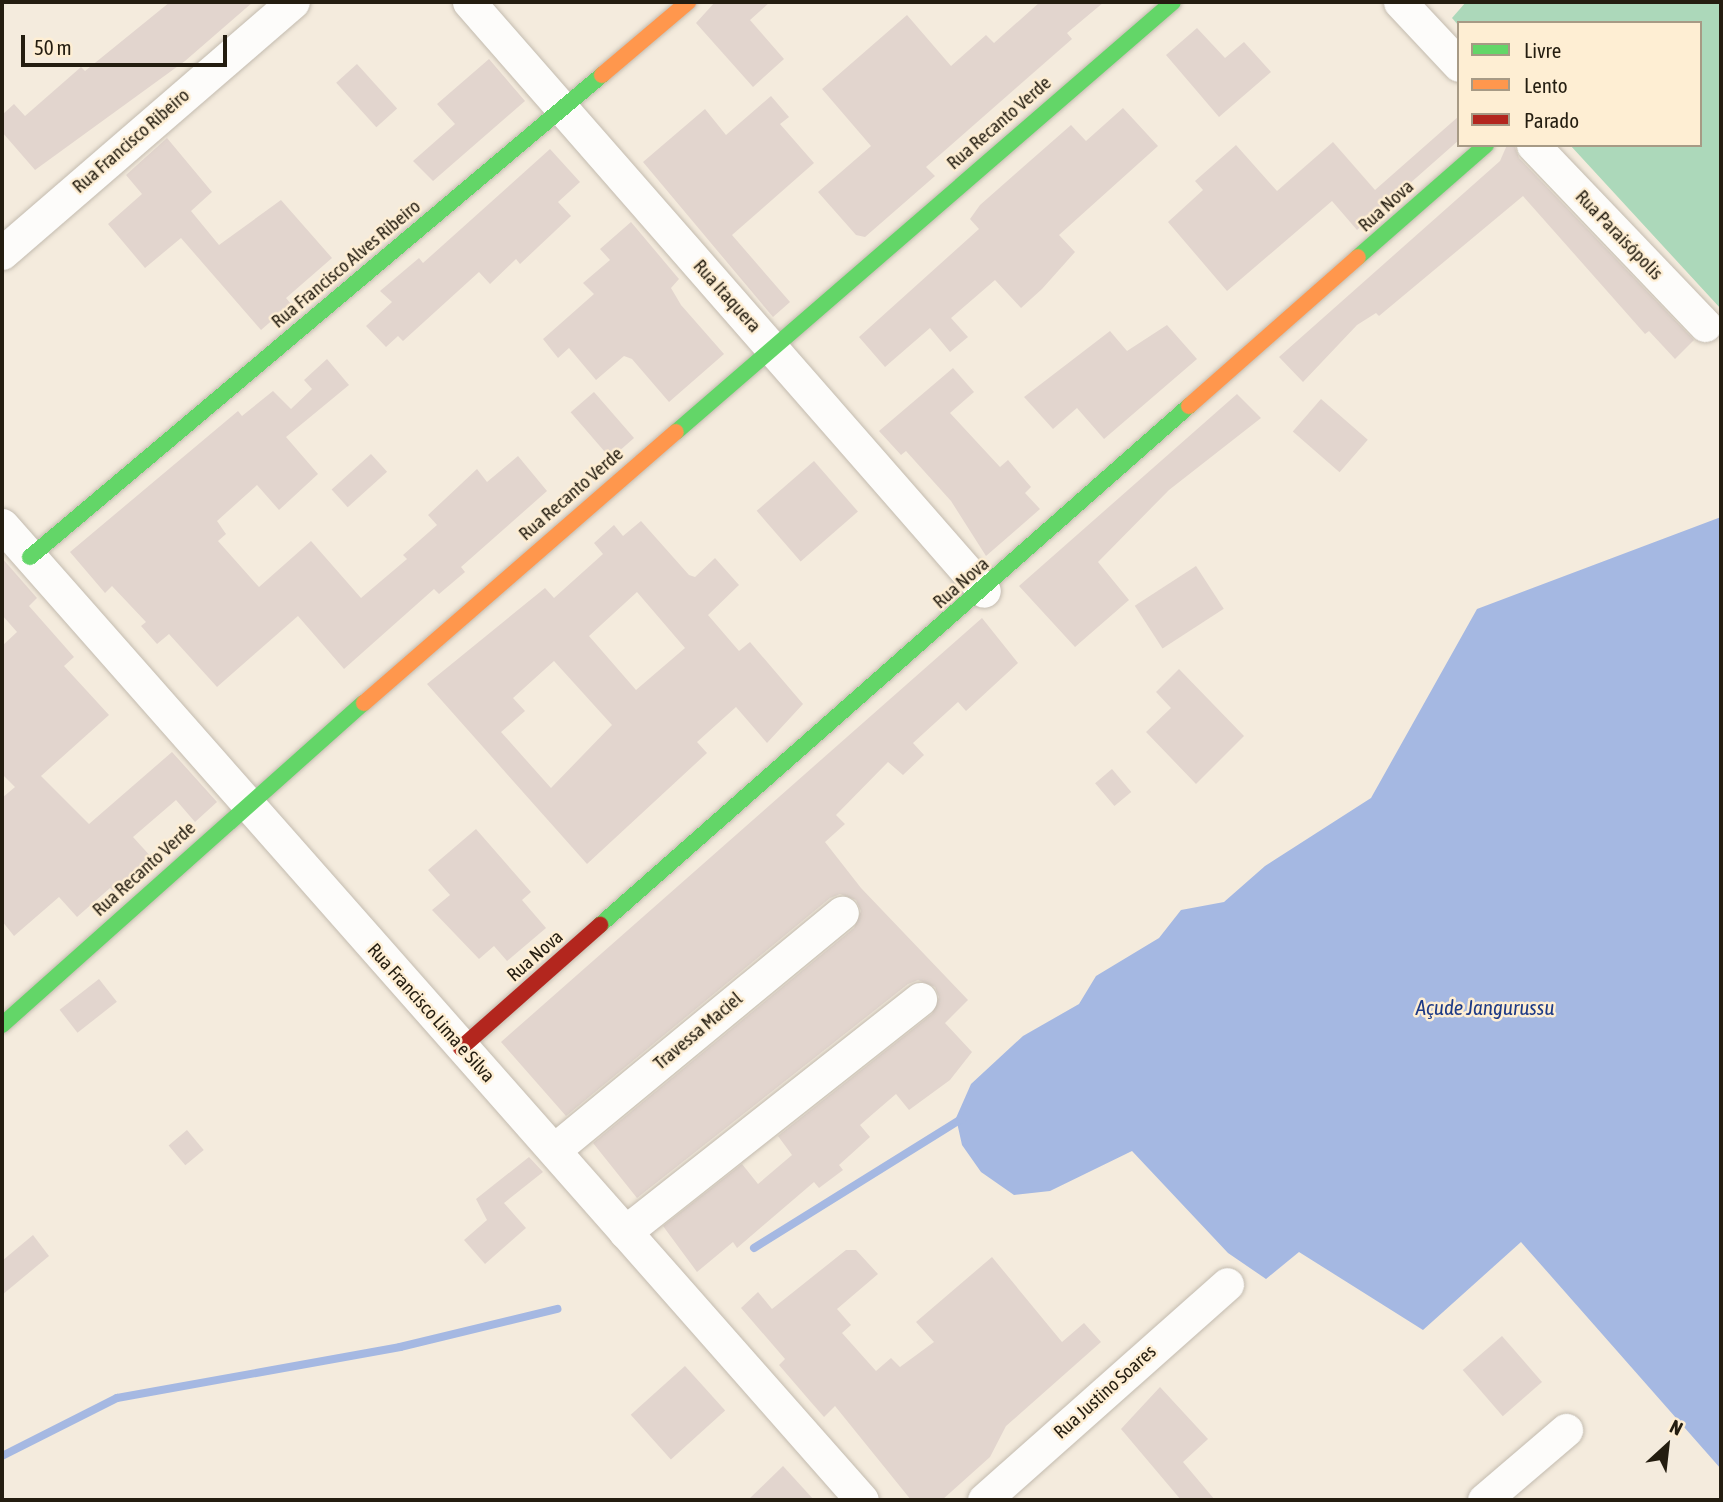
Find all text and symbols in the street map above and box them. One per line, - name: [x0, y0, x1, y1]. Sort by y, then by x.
- scale bar: [24, 21, 231, 65]
- legend: [1457, 21, 1702, 147]
- text: 50 m: [34, 35, 72, 59]
- text: Livre: [1524, 38, 1561, 62]
- street label: Rua Recanto Verde: [942, 72, 1056, 174]
- text: Lento: [1524, 73, 1568, 97]
- street label: Rua Francisco Ribeiro: [68, 84, 194, 198]
- text: Parado: [1524, 108, 1579, 132]
- street label: Rua Nova: [1354, 175, 1418, 237]
- street label: Rua Paraisópolis: [1571, 185, 1667, 285]
- street label: Rua Francisco Alves Ribeiro: [267, 195, 425, 333]
- street label: Rua Itaquera: [688, 255, 766, 337]
- street label: Rua Recanto Verde: [514, 443, 628, 545]
- street label: Rua Nova: [928, 553, 994, 613]
- street label: Rua Recanto Verde: [88, 817, 200, 921]
- street label: Rua Nova: [502, 926, 568, 986]
- street label: Rua Francisco Lima e Silva: [363, 939, 499, 1087]
- street label: Travessa Maciel: [649, 987, 747, 1075]
- water label: Açude Jangurussu: [1416, 994, 1554, 1020]
- street label: Rua Justino Soares: [1049, 1340, 1161, 1444]
- north arrow: [1632, 1411, 1702, 1481]
- text: N: [1667, 1415, 1687, 1440]

